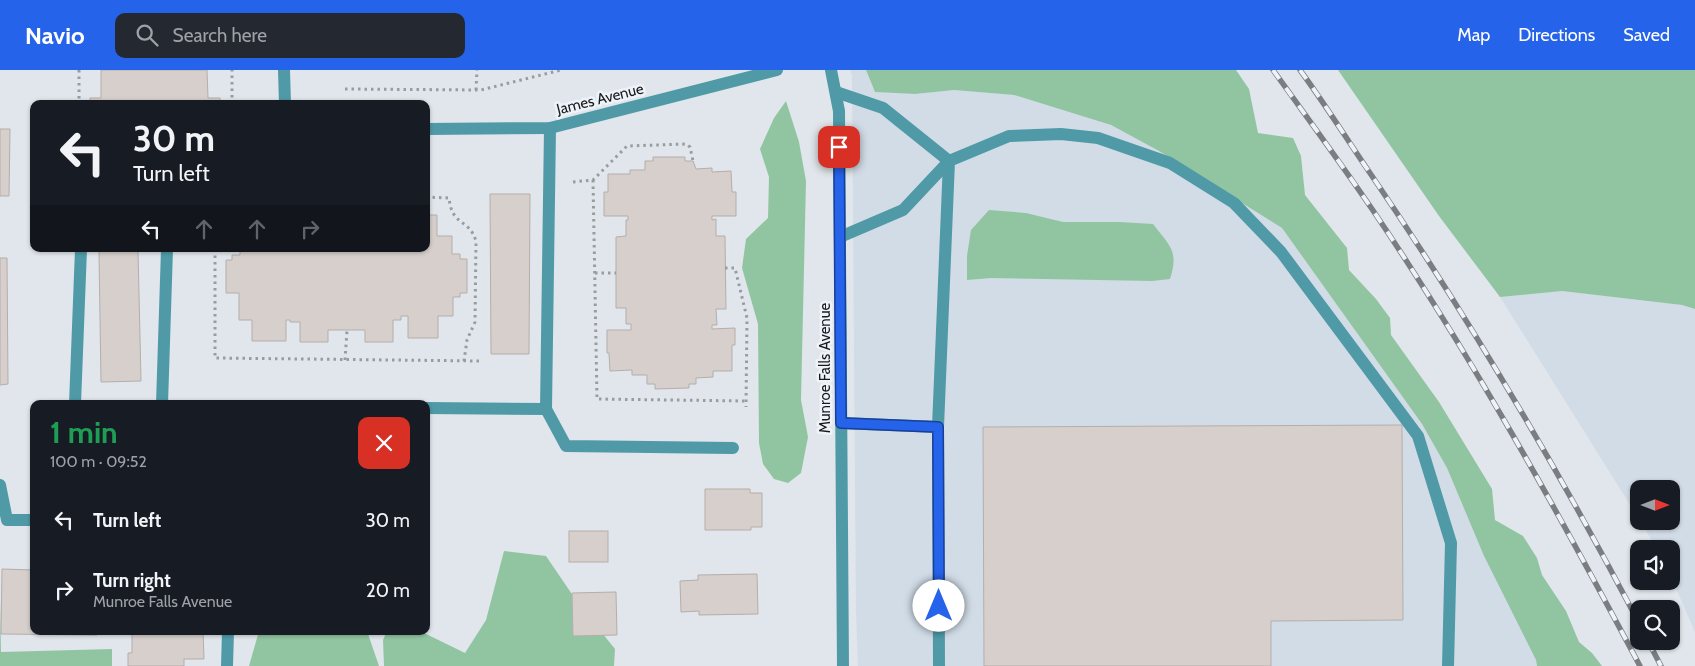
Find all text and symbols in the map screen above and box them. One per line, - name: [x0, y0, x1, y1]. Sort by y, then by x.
- search box: [115, 13, 465, 58]
- text: Navio: [25, 21, 85, 50]
- icon: search: [133, 21, 161, 49]
- text: Search here: [173, 24, 267, 47]
- text: Map: [1457, 24, 1490, 46]
- text: Directions: [1518, 24, 1595, 46]
- text: Saved: [1623, 24, 1670, 46]
- street label: James Avenue: [554, 79, 646, 119]
- text: 30 m: [133, 117, 215, 160]
- icon: left: [50, 120, 115, 185]
- pin: [818, 126, 860, 168]
- icon: arrive: [825, 133, 853, 161]
- text: Turn left: [133, 160, 210, 187]
- icon: left: [137, 215, 165, 243]
- icon: ahead: [190, 215, 218, 243]
- icon: ahead: [243, 215, 271, 243]
- icon: right: [296, 215, 324, 243]
- street label: Munroe Falls Avenue: [816, 302, 834, 433]
- text: 1 min: [50, 414, 118, 451]
- button: close: [358, 417, 410, 469]
- text: 100 m · 09:52: [50, 452, 147, 471]
- north arrow: [1630, 480, 1680, 530]
- map controls: [1630, 480, 1680, 650]
- icon: left: [50, 506, 78, 534]
- text: Turn left: [93, 509, 161, 532]
- text: 30 m: [366, 509, 410, 532]
- button: sound: [1630, 540, 1680, 590]
- text: Turn right: [93, 569, 171, 592]
- icon: right: [50, 576, 78, 604]
- text: 20 m: [366, 579, 410, 602]
- position arrow: [912, 579, 964, 631]
- text: Munroe Falls Avenue: [93, 592, 232, 611]
- button: search: [1630, 600, 1680, 650]

